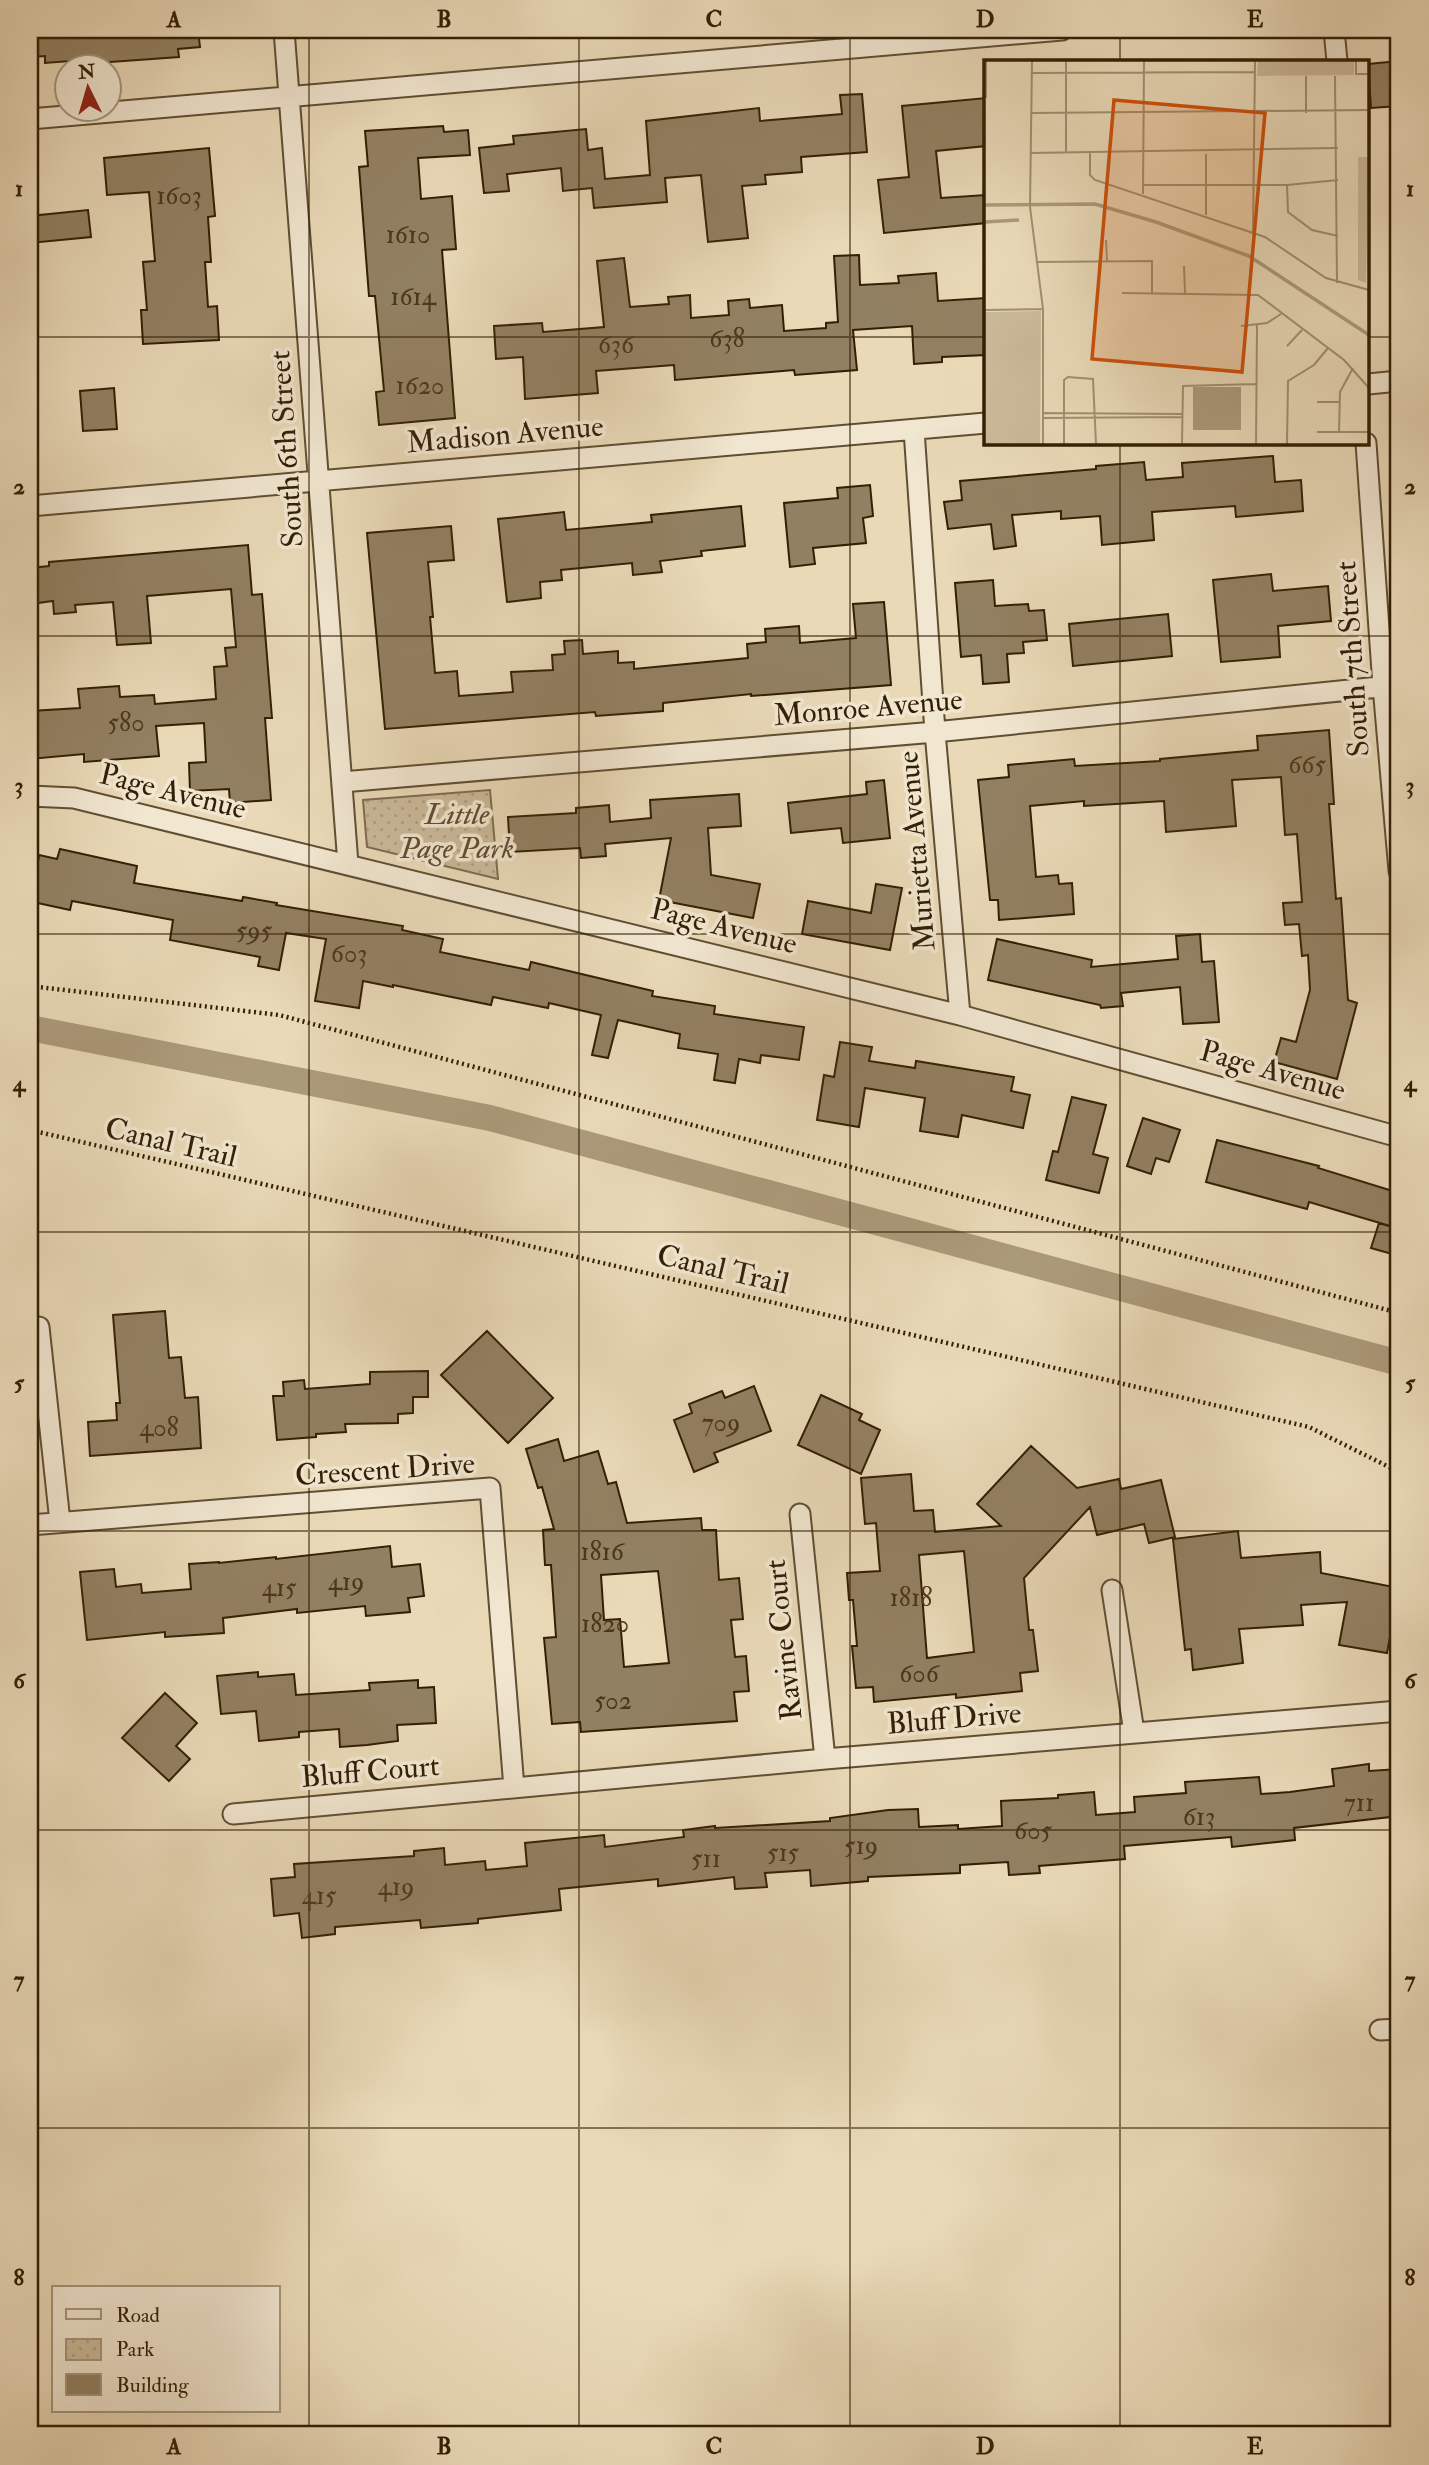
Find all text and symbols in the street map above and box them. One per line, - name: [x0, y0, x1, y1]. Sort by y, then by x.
- text: A: [166, 5, 182, 34]
- text: B: [436, 5, 452, 34]
- text: C: [706, 5, 722, 34]
- text: D: [976, 5, 994, 34]
- text: E: [1247, 5, 1264, 34]
- north arrow: [52, 52, 122, 122]
- text: N: [76, 59, 97, 85]
- inset map: [984, 60, 1370, 444]
- text: 1: [15, 174, 23, 203]
- text: 1: [1406, 174, 1414, 203]
- house number: 1603: [156, 180, 202, 212]
- house number: 1610: [386, 219, 430, 251]
- house number: 1614: [390, 281, 437, 313]
- house number: 638: [709, 323, 745, 355]
- house number: 636: [598, 329, 636, 361]
- street label: South 6th Street: [261, 349, 312, 549]
- house number: 1620: [396, 370, 444, 402]
- street label: Madison Avenue: [405, 407, 605, 462]
- text: 2: [13, 472, 25, 501]
- text: 2: [1404, 472, 1416, 501]
- street label: South 7th Street: [1327, 560, 1378, 758]
- street label: Monroe Avenue: [772, 681, 964, 734]
- house number: 580: [108, 707, 144, 739]
- street label: Murietta Avenue: [889, 749, 944, 952]
- house number: 665: [1288, 749, 1326, 781]
- street label: Page Avenue: [96, 755, 250, 828]
- text: 3: [15, 771, 23, 800]
- text: 3: [1406, 771, 1414, 800]
- park label: Little Page Park: [399, 796, 514, 867]
- street label: Page Avenue: [647, 890, 801, 963]
- house number: 595: [236, 915, 273, 947]
- house number: 603: [331, 938, 367, 970]
- street label: Page Avenue: [1196, 1032, 1350, 1109]
- text: 4: [12, 1069, 27, 1098]
- text: 4: [1403, 1069, 1418, 1098]
- street label: Canal Trail: [101, 1109, 241, 1176]
- street label: Canal Trail: [653, 1236, 793, 1303]
- text: 5: [14, 1368, 25, 1397]
- text: 5: [1405, 1368, 1416, 1397]
- house number: 709: [702, 1407, 740, 1439]
- house number: 408: [139, 1412, 179, 1444]
- street label: Crescent Drive: [294, 1445, 476, 1494]
- house number: 1816: [580, 1536, 626, 1568]
- street label: Ravine Court: [757, 1557, 810, 1722]
- house number: 419: [328, 1566, 364, 1598]
- house number: 415: [262, 1572, 297, 1604]
- house number: 1818: [890, 1582, 932, 1614]
- house number: 1820: [581, 1608, 629, 1640]
- house number: 606: [899, 1658, 941, 1690]
- text: 6: [13, 1666, 27, 1695]
- text: 6: [1404, 1666, 1418, 1695]
- house number: 502: [594, 1685, 632, 1717]
- street label: Bluff Drive: [885, 1694, 1023, 1743]
- street label: Bluff Court: [299, 1747, 441, 1796]
- house number: 711: [1344, 1787, 1374, 1819]
- house number: 613: [1183, 1801, 1215, 1833]
- house number: 605: [1014, 1815, 1053, 1847]
- house number: 519: [844, 1830, 878, 1862]
- house number: 515: [767, 1837, 800, 1869]
- house number: 511: [691, 1843, 721, 1875]
- house number: 419: [378, 1871, 414, 1903]
- house number: 415: [302, 1880, 337, 1912]
- text: 7: [14, 1965, 25, 1994]
- text: 7: [1405, 1965, 1416, 1994]
- text: 8: [14, 2263, 25, 2292]
- text: 8: [1405, 2263, 1416, 2292]
- legend: [52, 2286, 280, 2412]
- text: Road: [116, 2302, 161, 2329]
- text: Park: [116, 2336, 154, 2363]
- text: Building: [116, 2372, 189, 2399]
- text: A: [166, 2432, 182, 2461]
- text: B: [436, 2432, 452, 2461]
- text: C: [706, 2432, 722, 2461]
- text: D: [976, 2432, 994, 2461]
- text: E: [1247, 2432, 1264, 2461]

